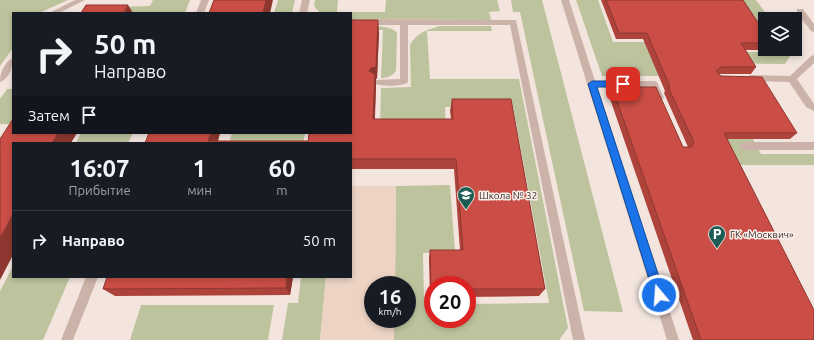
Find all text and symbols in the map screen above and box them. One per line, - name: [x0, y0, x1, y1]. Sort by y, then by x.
- map controls: [758, 12, 802, 56]
- button: layers: [758, 12, 802, 56]
- icon: right: [28, 28, 80, 80]
- text: 50 m: [94, 28, 156, 59]
- text: Направо: [94, 61, 166, 81]
- pin: [606, 67, 640, 101]
- icon: arrive: [612, 73, 634, 95]
- icon: arrive: [78, 104, 100, 126]
- text: Затем: [28, 107, 70, 124]
- text: 16:07: [70, 155, 130, 182]
- text: 1: [193, 155, 206, 182]
- text: 60: [268, 155, 295, 182]
- text: Прибытие: [68, 183, 131, 197]
- text: мин: [187, 183, 212, 197]
- text: m: [276, 183, 288, 197]
- school or university icon: Школа № 32: [456, 185, 476, 210]
- place label: Школа № 32: [479, 190, 537, 201]
- parking icon: ГК «Москвич»: [707, 224, 727, 249]
- place label: ГК «Москвич»: [730, 229, 794, 240]
- icon: right: [28, 230, 50, 252]
- text: Направо: [62, 232, 125, 249]
- text: 50 m: [303, 232, 336, 249]
- position arrow: [638, 274, 680, 316]
- speed limit sign: 20: [424, 276, 476, 328]
- text: 16: [379, 285, 401, 308]
- text: km/h: [378, 306, 402, 317]

